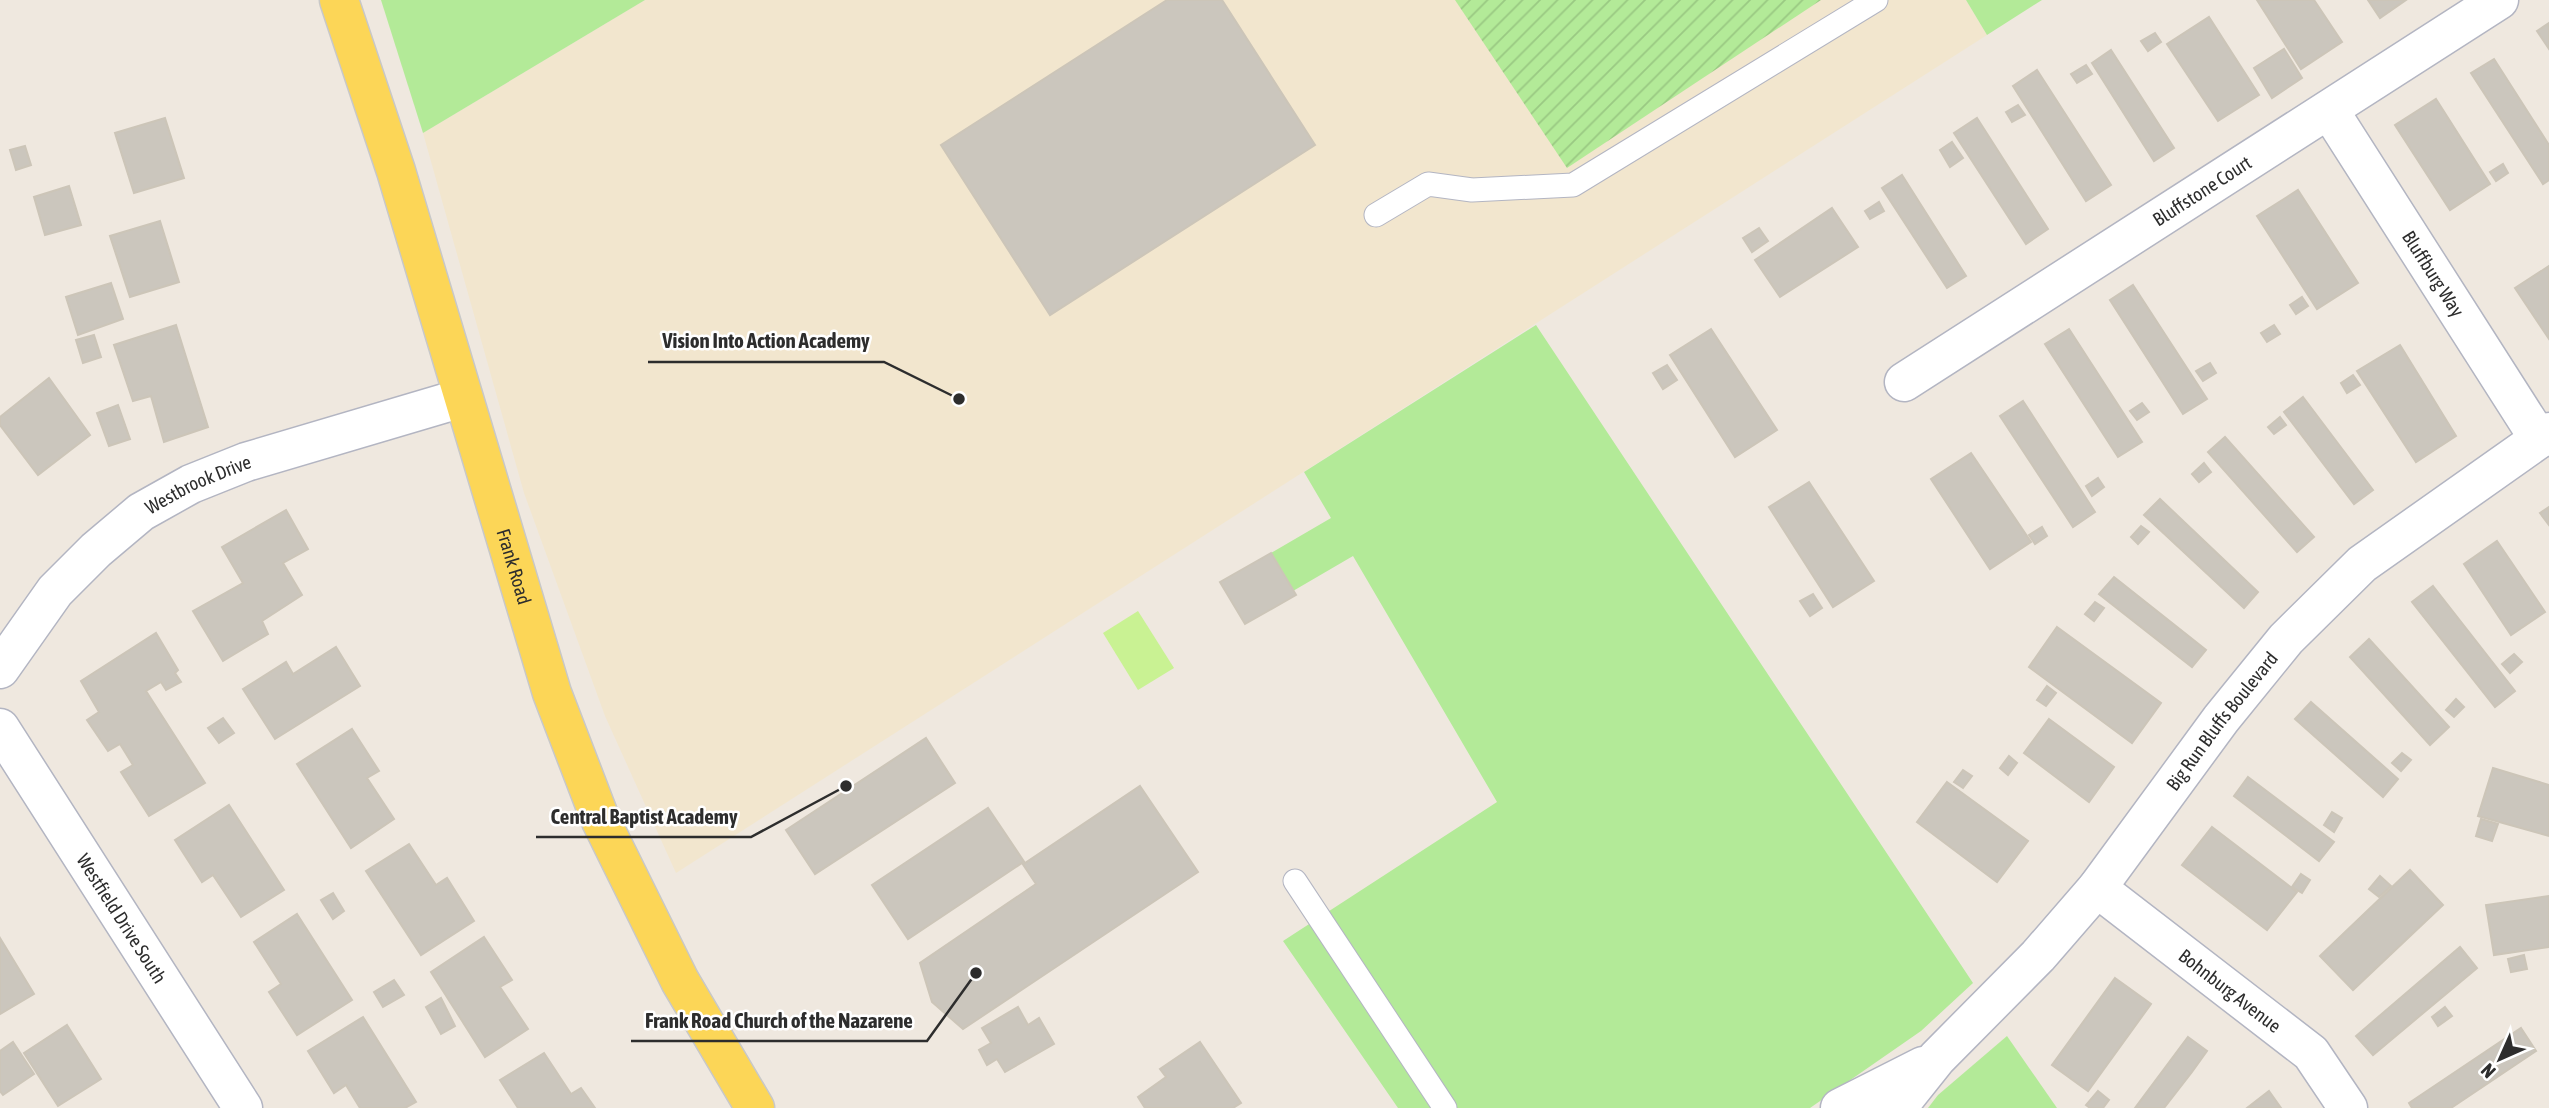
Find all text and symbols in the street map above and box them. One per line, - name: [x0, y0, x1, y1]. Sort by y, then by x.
- street label: Bluffstone Court: [2149, 151, 2255, 230]
- street label: Bluffburg Way: [2398, 227, 2469, 321]
- callout: Vision Into Action Academy: [648, 320, 884, 362]
- text: Vision Into Action Academy: [661, 328, 870, 352]
- street label: Westbrook Drive: [141, 450, 253, 518]
- street label: Frank Road: [492, 526, 536, 607]
- street label: Big Run Bluffs Boulevard: [2161, 647, 2282, 795]
- callout: Central Baptist Academy: [536, 795, 751, 837]
- text: Central Baptist Academy: [550, 804, 738, 828]
- street label: Westfield Drive South: [72, 850, 171, 987]
- street label: Bohnburg Avenue: [2175, 944, 2285, 1037]
- callout: Frank Road Church of the Nazarene: [631, 999, 927, 1041]
- text: Frank Road Church of the Nazarene: [645, 1008, 913, 1032]
- north arrow: [2465, 1024, 2535, 1094]
- text: N: [2476, 1059, 2500, 1083]

